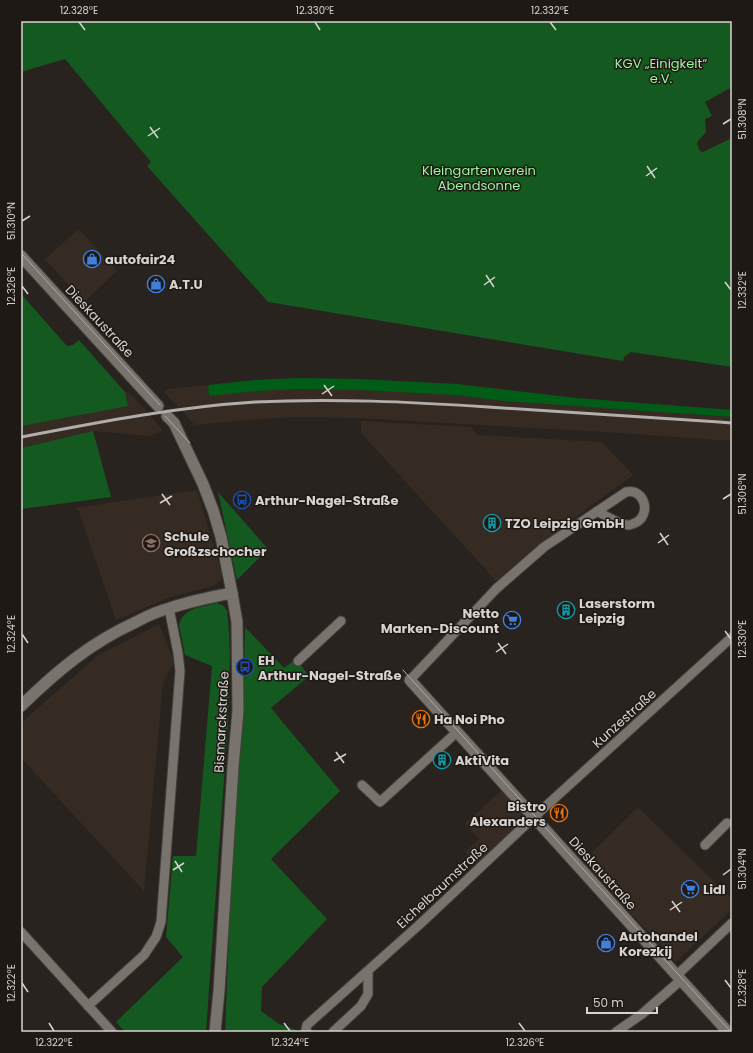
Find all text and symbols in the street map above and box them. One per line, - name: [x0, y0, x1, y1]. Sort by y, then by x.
- text: 12.328°E: [60, 3, 98, 18]
- text: 12.330°E: [296, 3, 334, 18]
- text: 12.332°E: [531, 3, 569, 18]
- park label: KGV „Einigkeit“ e.V.: [615, 54, 707, 88]
- text: 51.308°N: [735, 98, 750, 140]
- park label: Kleingartenverein Abendsonne: [422, 161, 536, 195]
- text: 51.310°N: [4, 202, 19, 240]
- shop icon: autofair24: [82, 249, 102, 269]
- place label: autofair24: [105, 250, 175, 269]
- text: 12.326°E: [4, 267, 19, 305]
- text: 12.332°E: [735, 271, 750, 309]
- shop icon: A.T.U: [146, 274, 166, 294]
- place label: A.T.U: [169, 275, 203, 294]
- street label: Dieskaustraße: [61, 281, 138, 362]
- text: 51.306°N: [735, 473, 750, 515]
- bus stop icon: Arthur-Nagel-Straße: [232, 490, 252, 510]
- place label: Arthur-Nagel-Straße: [255, 491, 398, 510]
- building icon: TZO Leipzig GmbH: [482, 513, 502, 533]
- place label: TZO Leipzig GmbH: [505, 514, 624, 533]
- place label: Schule Großzschocher: [164, 527, 267, 561]
- school or university icon: Schule Großzschocher: [141, 533, 161, 553]
- place label: Laserstorm Leipzig: [579, 594, 655, 628]
- building icon: Laserstorm Leipzig: [556, 600, 576, 620]
- place label: Netto Marken-Discount: [381, 604, 499, 638]
- supermarket icon: Netto Marken-Discount: [502, 610, 522, 630]
- text: 12.324°E: [4, 615, 19, 653]
- text: 12.330°E: [735, 620, 750, 658]
- place label: EH Arthur-Nagel-Straße: [258, 651, 401, 685]
- bus stop icon: EH Arthur-Nagel-Straße: [235, 657, 255, 677]
- street label: Bismarckstraße: [209, 671, 234, 773]
- street label: Kunzestraße: [588, 684, 661, 752]
- restaurant icon: Ha Noi Pho: [411, 709, 431, 729]
- place label: Ha Noi Pho: [434, 710, 505, 729]
- building icon: AktiVita: [432, 750, 452, 770]
- place label: AktiVita: [455, 751, 509, 770]
- place label: Bistro Alexanders: [470, 797, 546, 831]
- restaurant icon: Bistro Alexanders: [549, 803, 569, 823]
- street label: Dieskaustraße: [564, 832, 641, 914]
- street label: Eichelbaumstraße: [392, 838, 492, 933]
- text: 51.304°N: [735, 848, 750, 890]
- supermarket icon: Lidl: [680, 879, 700, 899]
- place label: Lidl: [703, 880, 726, 899]
- place label: Autohandel Korezkij: [619, 927, 698, 961]
- shop icon: Autohandel Korezkij: [596, 933, 616, 953]
- text: 12.322°E: [4, 964, 19, 1002]
- text: 12.328°E: [735, 969, 750, 1007]
- scale bar: [587, 989, 657, 1015]
- text: 50 m: [593, 994, 624, 1011]
- text: 12.322°E: [35, 1035, 73, 1050]
- text: 12.324°E: [271, 1035, 309, 1050]
- text: 12.326°E: [506, 1035, 544, 1050]

